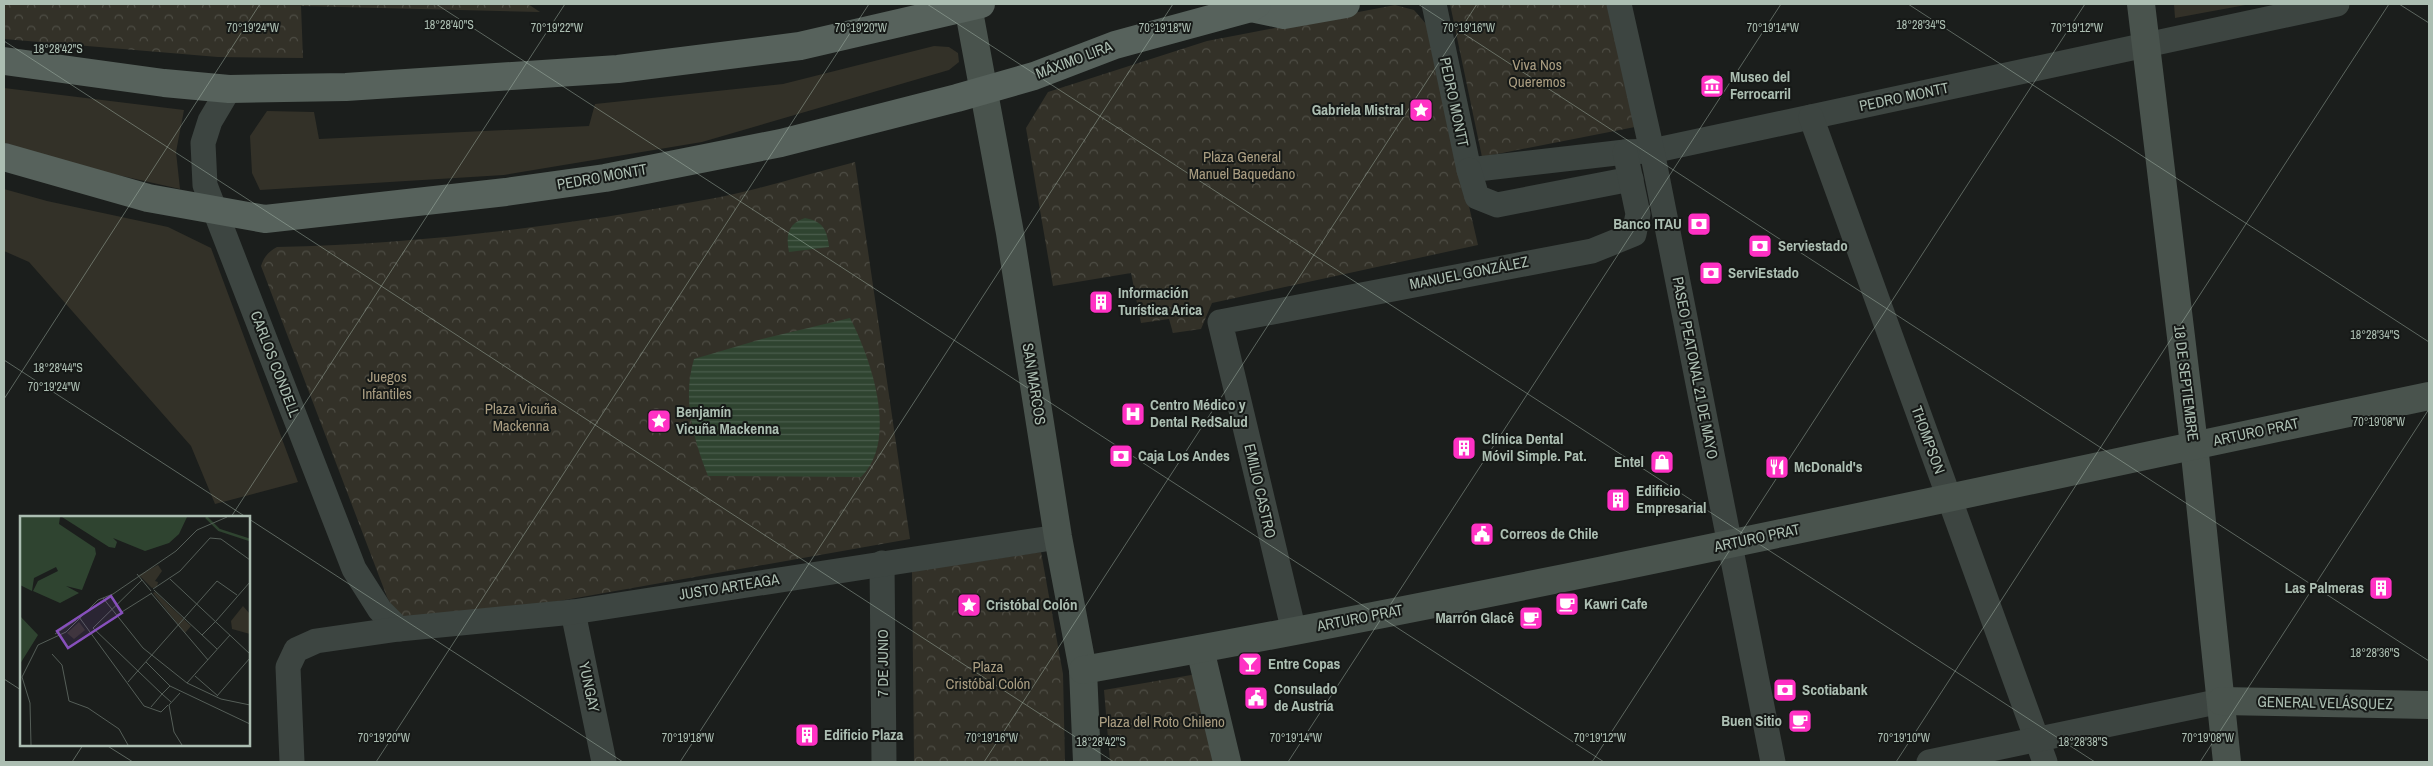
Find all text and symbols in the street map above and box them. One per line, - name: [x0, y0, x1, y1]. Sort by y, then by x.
- text: 18°28'40"S: [424, 17, 474, 33]
- text: 18°28'34"S: [1896, 17, 1946, 33]
- text: 70°19'24"W: [227, 20, 280, 36]
- text: 70°19'22"W: [531, 20, 584, 36]
- text: 70°19'20"W: [835, 20, 888, 36]
- text: 70°19'18"W: [1139, 20, 1192, 36]
- text: 70°19'16"W: [1443, 20, 1496, 36]
- text: 70°19'14"W: [1747, 20, 1800, 36]
- text: 70°19'12"W: [2051, 20, 2104, 36]
- street label: MÁXIMO LIRA: [1032, 35, 1116, 84]
- text: 18°28'42"S: [33, 41, 83, 57]
- park label: Viva Nos Queremos: [1508, 54, 1566, 92]
- street label: PEDRO MONTT: [1435, 55, 1474, 149]
- place label: Museo del Ferrocarril: [1730, 66, 1791, 104]
- museum icon: Museo del Ferrocarril: [1699, 73, 1725, 99]
- street label: PEDRO MONTT: [1857, 77, 1951, 116]
- place icon: Gabriela Mistral: [1408, 97, 1434, 123]
- place label: Gabriela Mistral: [1312, 99, 1404, 120]
- park label: Plaza General Manuel Baquedano: [1189, 146, 1295, 184]
- street label: PEDRO MONTT: [555, 158, 649, 195]
- bank icon: Banco ITAU: [1686, 211, 1712, 237]
- place label: Banco ITAU: [1613, 213, 1682, 234]
- bank icon: Serviestado: [1747, 233, 1773, 259]
- place label: Serviestado: [1778, 235, 1848, 256]
- street label: MANUEL GONZÁLEZ: [1408, 251, 1531, 294]
- bank icon: ServiEstado: [1698, 260, 1724, 286]
- place label: ServiEstado: [1728, 262, 1799, 283]
- street label: PASEO PEATONAL 21 DE MAYO: [1668, 275, 1723, 461]
- place label: Información Turística Arica: [1118, 282, 1202, 320]
- building icon: Información Turística Arica: [1088, 289, 1114, 315]
- street label: CARLOS CONDELL: [246, 308, 305, 420]
- street label: 18 DE SEPTIEMBRE: [2169, 324, 2204, 442]
- text: 18°28'34"S: [2350, 327, 2400, 343]
- street label: SAN MARCOS: [1018, 341, 1051, 426]
- text: 18°28'44"S: [33, 360, 83, 376]
- park label: Juegos Infantiles: [362, 366, 412, 404]
- text: 70°19'24"W: [28, 379, 81, 395]
- place label: Centro Médico y Dental RedSalud: [1150, 394, 1248, 432]
- park label: Plaza Vicuña Mackenna: [485, 398, 557, 436]
- place label: Benjamín Vicuña Mackenna: [676, 401, 779, 439]
- hospital icon: Centro Médico y Dental RedSalud: [1120, 401, 1146, 427]
- street label: THOMPSON: [1906, 403, 1950, 477]
- place icon: Benjamín Vicuña Mackenna: [646, 408, 672, 434]
- street label: ARTURO PRAT: [2210, 412, 2301, 451]
- text: 70°19'08"W: [2353, 414, 2406, 430]
- place label: Clínica Dental Móvil Simple. Pat.: [1482, 428, 1587, 466]
- building icon: Clínica Dental Móvil Simple. Pat.: [1451, 435, 1477, 461]
- street label: EMILIO CASTRO: [1239, 442, 1282, 540]
- bank icon: Caja Los Andes: [1108, 443, 1134, 469]
- place label: Caja Los Andes: [1138, 445, 1230, 466]
- shop icon: Entel: [1649, 449, 1675, 475]
- place label: Entel: [1614, 451, 1644, 472]
- restaurant icon: McDonald's: [1764, 454, 1790, 480]
- place label: McDonald's: [1794, 456, 1863, 477]
- place label: Edificio Empresarial: [1636, 480, 1706, 518]
- building icon: Edificio Empresarial: [1605, 487, 1631, 513]
- inset map: [20, 516, 250, 746]
- street label: ARTURO PRAT: [1711, 518, 1802, 557]
- public building icon: Correos de Chile: [1469, 521, 1495, 547]
- place label: Correos de Chile: [1500, 523, 1599, 544]
- street label: JUSTO ARTEAGA: [677, 568, 781, 605]
- building icon: Las Palmeras: [2368, 575, 2394, 601]
- place label: Las Palmeras: [2285, 577, 2364, 598]
- cafe icon: Kawri Cafe: [1554, 591, 1580, 617]
- place icon: Cristóbal Colón: [956, 592, 982, 618]
- place label: Kawri Cafe: [1584, 593, 1648, 614]
- place label: Cristóbal Colón: [986, 594, 1078, 615]
- street label: ARTURO PRAT: [1314, 599, 1405, 636]
- cafe icon: Marrón Glacê: [1518, 605, 1544, 631]
- place label: Marrón Glacê: [1435, 607, 1514, 628]
- street label: 7 DE JUNIO: [872, 629, 893, 697]
- text: 18°28'36"S: [2350, 645, 2400, 661]
- bar icon: Entre Copas: [1237, 651, 1263, 677]
- place label: Entre Copas: [1268, 653, 1341, 674]
- park label: Plaza Cristóbal Colón: [946, 656, 1030, 694]
- street label: YUNGAY: [574, 660, 605, 715]
- bank icon: Scotiabank: [1772, 677, 1798, 703]
- place label: Consulado de Austria: [1274, 678, 1338, 716]
- place label: Scotiabank: [1802, 679, 1868, 700]
- public building icon: Consulado de Austria: [1243, 685, 1269, 711]
- street label: GENERAL VELÁSQUEZ: [2257, 691, 2393, 714]
- cafe icon: Buen Sitio: [1787, 708, 1813, 734]
- place label: Buen Sitio: [1721, 710, 1782, 731]
- park label: Plaza del Roto Chileno: [1099, 711, 1225, 732]
- building icon: Edificio Plaza: [794, 722, 820, 748]
- place label: Edificio Plaza: [824, 724, 903, 745]
- text: 70°19'20"W: [358, 730, 411, 746]
- text: 70°19'18"W: [662, 730, 715, 746]
- text: 70°19'16"W: [966, 730, 1019, 746]
- text: 70°19'14"W: [1270, 730, 1323, 746]
- text: 70°19'12"W: [1574, 730, 1627, 746]
- text: 70°19'10"W: [1878, 730, 1931, 746]
- text: 70°19'08"W: [2182, 730, 2235, 746]
- text: 18°28'42"S: [1076, 734, 1126, 750]
- text: 18°28'38"S: [2058, 734, 2108, 750]

